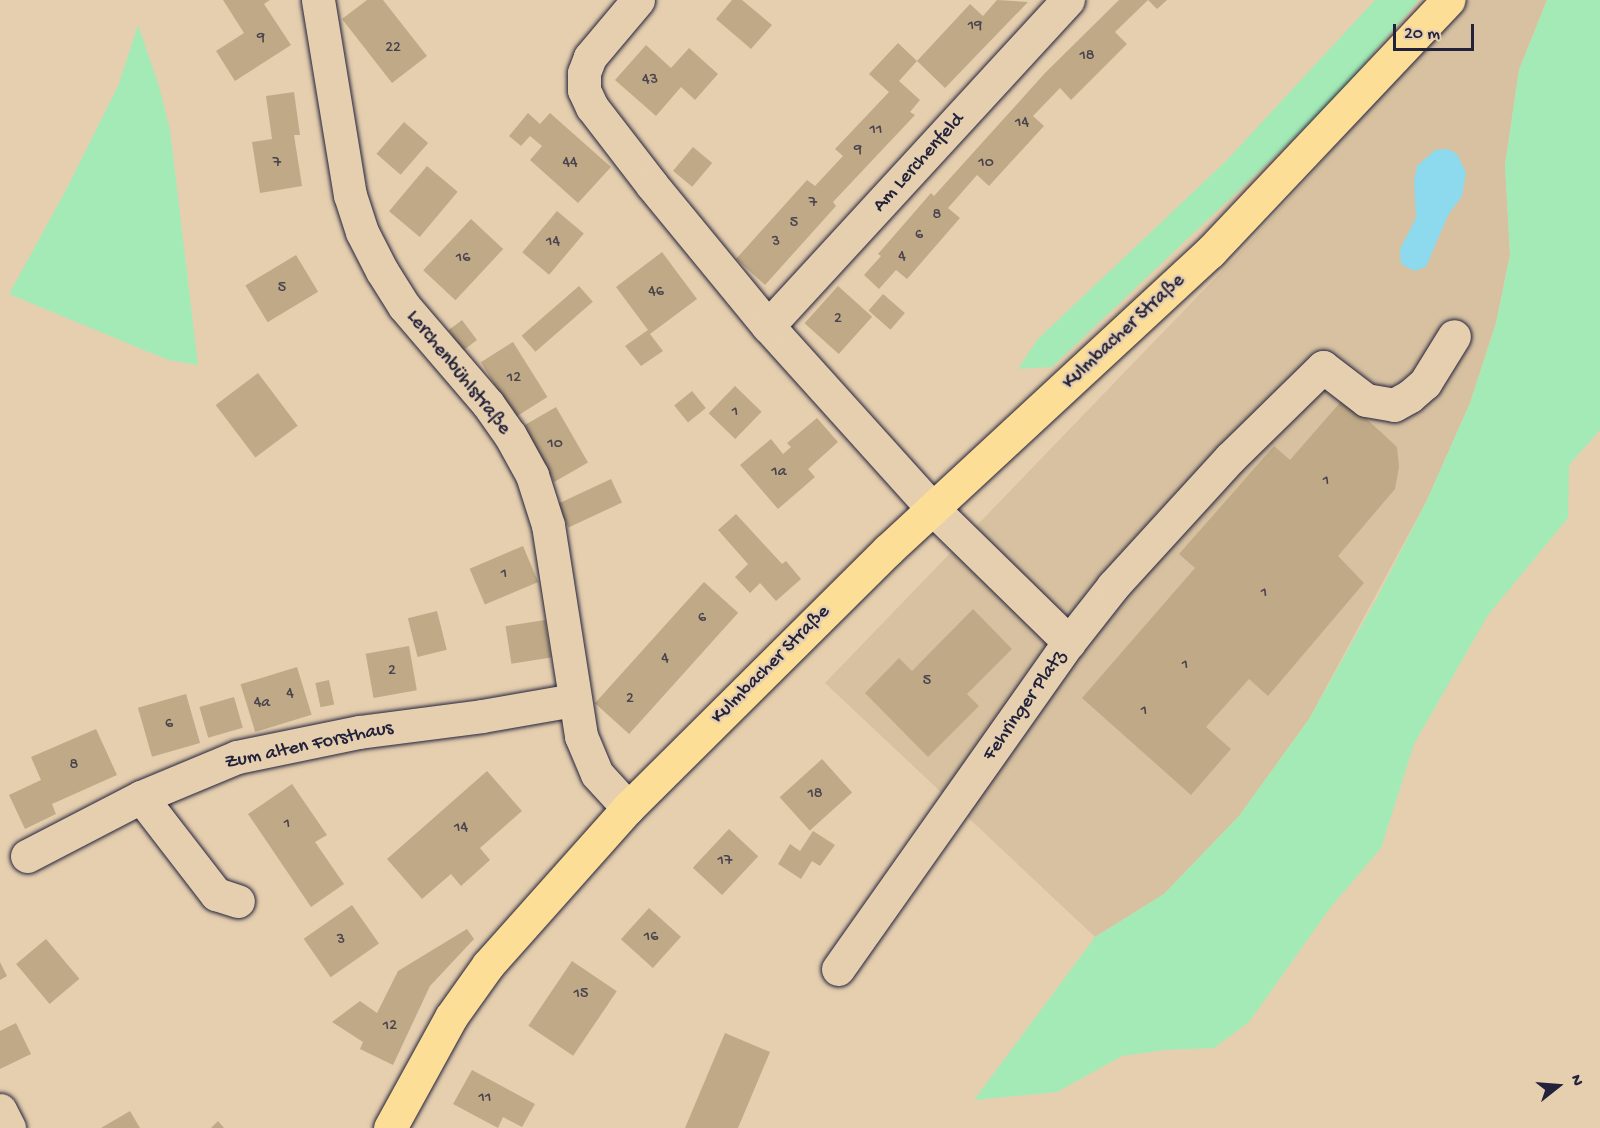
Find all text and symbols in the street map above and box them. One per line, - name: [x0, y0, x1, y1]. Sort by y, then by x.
- scale bar: [1396, 12, 1477, 50]
- house number: 19: [968, 17, 982, 37]
- text: 20 m: [1404, 24, 1440, 45]
- house number: 9: [257, 29, 265, 49]
- house number: 22: [385, 39, 401, 59]
- house number: 18: [1079, 47, 1095, 67]
- house number: 43: [642, 71, 658, 91]
- street label: Am Lerchenfeld: [868, 108, 970, 218]
- house number: 14: [1015, 114, 1029, 134]
- house number: 11: [870, 121, 882, 141]
- house number: 9: [854, 141, 862, 161]
- house number: 7: [273, 154, 281, 174]
- house number: 44: [562, 154, 578, 174]
- house number: 10: [978, 154, 994, 174]
- house number: 7: [809, 194, 817, 214]
- house number: 8: [933, 206, 941, 226]
- house number: 5: [790, 214, 798, 234]
- house number: 6: [915, 226, 923, 246]
- house number: 14: [546, 233, 560, 253]
- house number: 3: [772, 233, 780, 253]
- house number: 4: [898, 248, 906, 268]
- house number: 16: [456, 249, 470, 269]
- street label: Kulmbacher Straße: [1058, 269, 1190, 395]
- house number: 5: [278, 279, 286, 299]
- house number: 46: [648, 283, 664, 303]
- street label: Lerchenbühlstraße: [400, 306, 516, 440]
- house number: 2: [834, 310, 842, 330]
- house number: 12: [507, 369, 521, 389]
- house number: 1: [732, 403, 738, 423]
- house number: 10: [547, 435, 563, 455]
- house number: 1a: [771, 463, 787, 483]
- house number: 1: [1323, 472, 1329, 492]
- house number: 1: [501, 565, 507, 585]
- house number: 1: [1261, 584, 1267, 604]
- street label: Kulmbacher Straße: [706, 600, 836, 730]
- house number: 6: [698, 609, 706, 629]
- street label: Fehringer Platz: [978, 646, 1072, 766]
- house number: 4: [661, 650, 669, 670]
- house number: 1: [1182, 656, 1188, 676]
- house number: 2: [388, 662, 396, 682]
- house number: 5: [923, 672, 931, 692]
- house number: 4: [286, 685, 294, 705]
- house number: 2: [626, 690, 634, 710]
- house number: 4a: [254, 694, 270, 714]
- house number: 1: [1141, 702, 1147, 722]
- house number: 6: [165, 715, 173, 735]
- street label: Zum alten Forsthaus: [223, 716, 395, 776]
- house number: 8: [70, 756, 78, 776]
- house number: 18: [807, 785, 823, 805]
- house number: 1: [284, 815, 290, 835]
- house number: 14: [454, 819, 468, 839]
- house number: 17: [718, 852, 732, 872]
- house number: 16: [644, 928, 658, 948]
- house number: 3: [337, 931, 345, 951]
- house number: 15: [574, 985, 588, 1005]
- house number: 12: [383, 1017, 397, 1037]
- north arrow: [1528, 1056, 1588, 1116]
- text: N: [1565, 1073, 1586, 1088]
- house number: 11: [479, 1089, 491, 1109]

